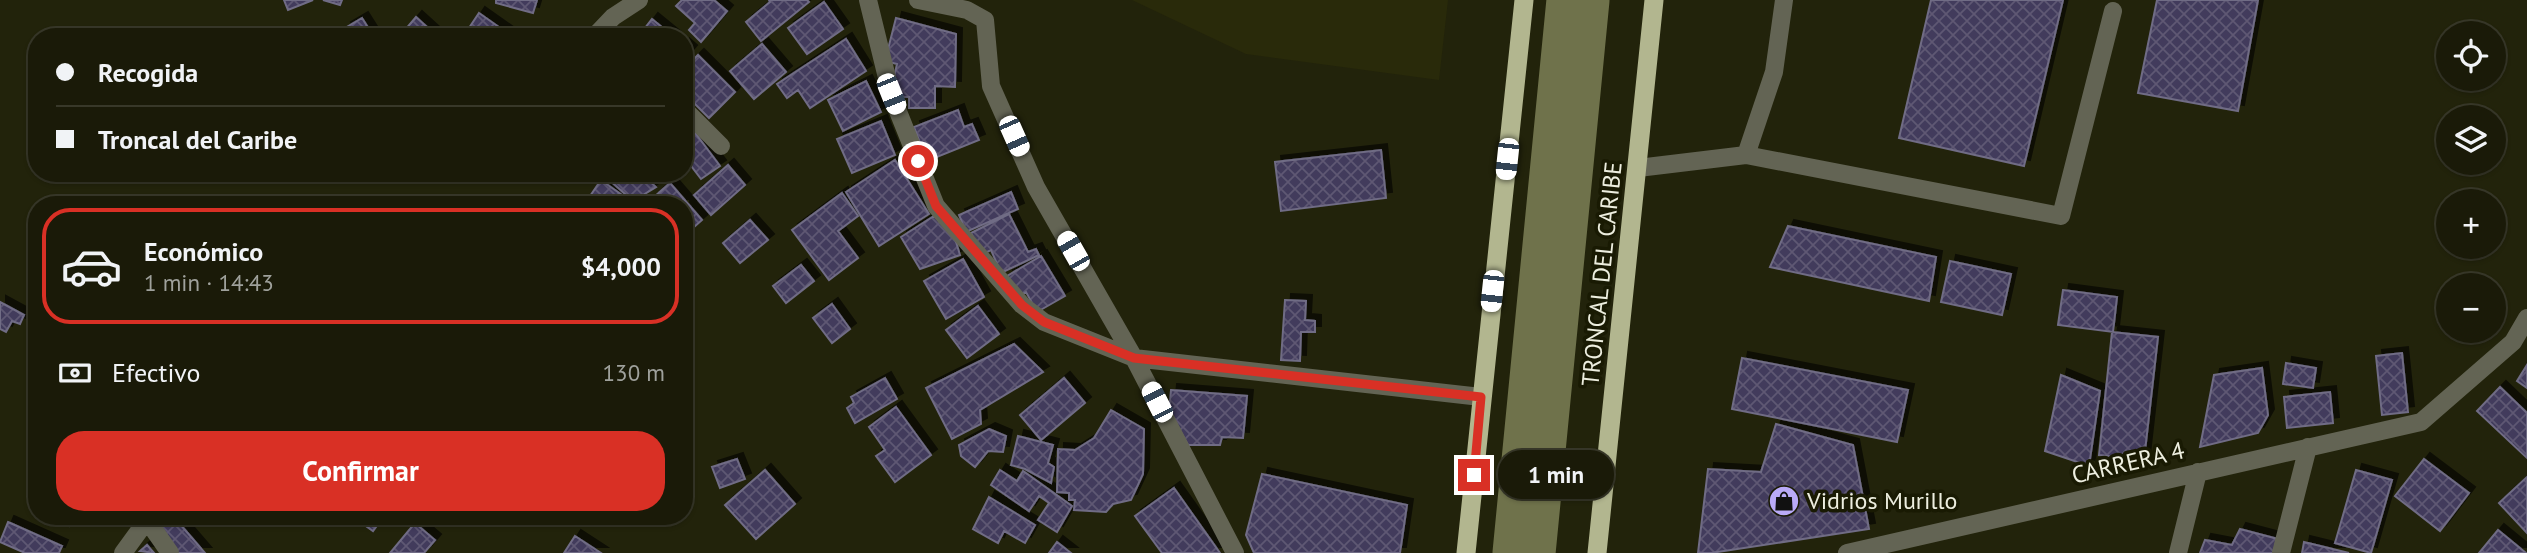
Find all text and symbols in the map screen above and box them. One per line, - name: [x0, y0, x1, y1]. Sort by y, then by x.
- map controls: [2436, 21, 2506, 343]
- button: locate: [2436, 21, 2506, 91]
- text: Recogida: [98, 56, 198, 89]
- car: [874, 71, 909, 117]
- button: layers: [2436, 105, 2506, 175]
- car: [996, 113, 1033, 159]
- text: Troncal del Caribe: [98, 123, 297, 156]
- car: [1495, 137, 1520, 181]
- route start: [902, 145, 934, 177]
- street label: TRONCAL DEL CARIBE: [1574, 160, 1629, 388]
- button: +: [2436, 189, 2506, 259]
- car: [1054, 228, 1093, 274]
- icon: car: [60, 235, 123, 298]
- text: Económico: [144, 235, 263, 268]
- text: $4,000: [581, 250, 661, 283]
- text: 1 min · 14:43: [144, 268, 274, 297]
- car: [1480, 269, 1505, 313]
- button: −: [2436, 273, 2506, 343]
- icon: cash: [56, 354, 94, 392]
- text: Efectivo: [112, 356, 201, 389]
- text: 130 m: [603, 358, 665, 387]
- car: [1139, 379, 1176, 425]
- button: Confirmar: [56, 431, 665, 511]
- street label: CARRERA 4: [2069, 435, 2187, 491]
- callout: 1 min: [1498, 450, 1614, 500]
- route end: [1458, 459, 1490, 491]
- text: 1 min: [1528, 460, 1584, 489]
- shop icon: Vidrios Murillo: [1767, 484, 1801, 518]
- place label: Vidrios Murillo: [1806, 485, 1957, 516]

